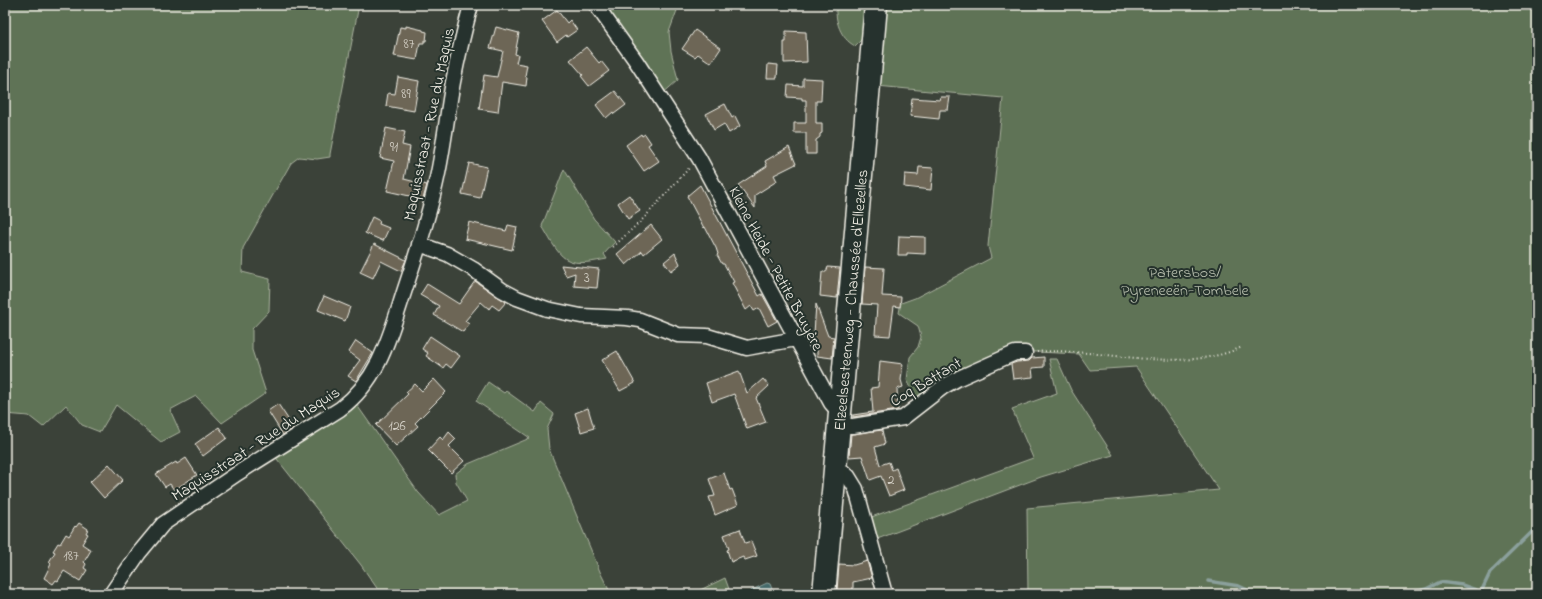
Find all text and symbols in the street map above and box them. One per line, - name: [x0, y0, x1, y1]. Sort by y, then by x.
- street label: Maquisstraat - Rue du Maquis: [398, 26, 462, 223]
- house number: 87: [403, 34, 415, 55]
- house number: 89: [401, 84, 412, 105]
- house number: 91: [390, 137, 399, 158]
- street label: Elzeelsesteenweg - Chaussée d'Ellezelles: [829, 169, 875, 432]
- street label: Kleine Heide - Petite Bruyère: [722, 183, 829, 356]
- park label: Patersbos/ Pyreneeën-Tombele: [1121, 261, 1249, 303]
- house number: 3: [584, 268, 590, 289]
- street label: Coq Battant: [886, 352, 967, 414]
- street label: Maquisstraat - Rue du Maquis: [167, 381, 345, 508]
- house number: 126: [388, 416, 406, 437]
- house number: 2: [888, 470, 895, 491]
- house number: 187: [63, 546, 79, 567]

